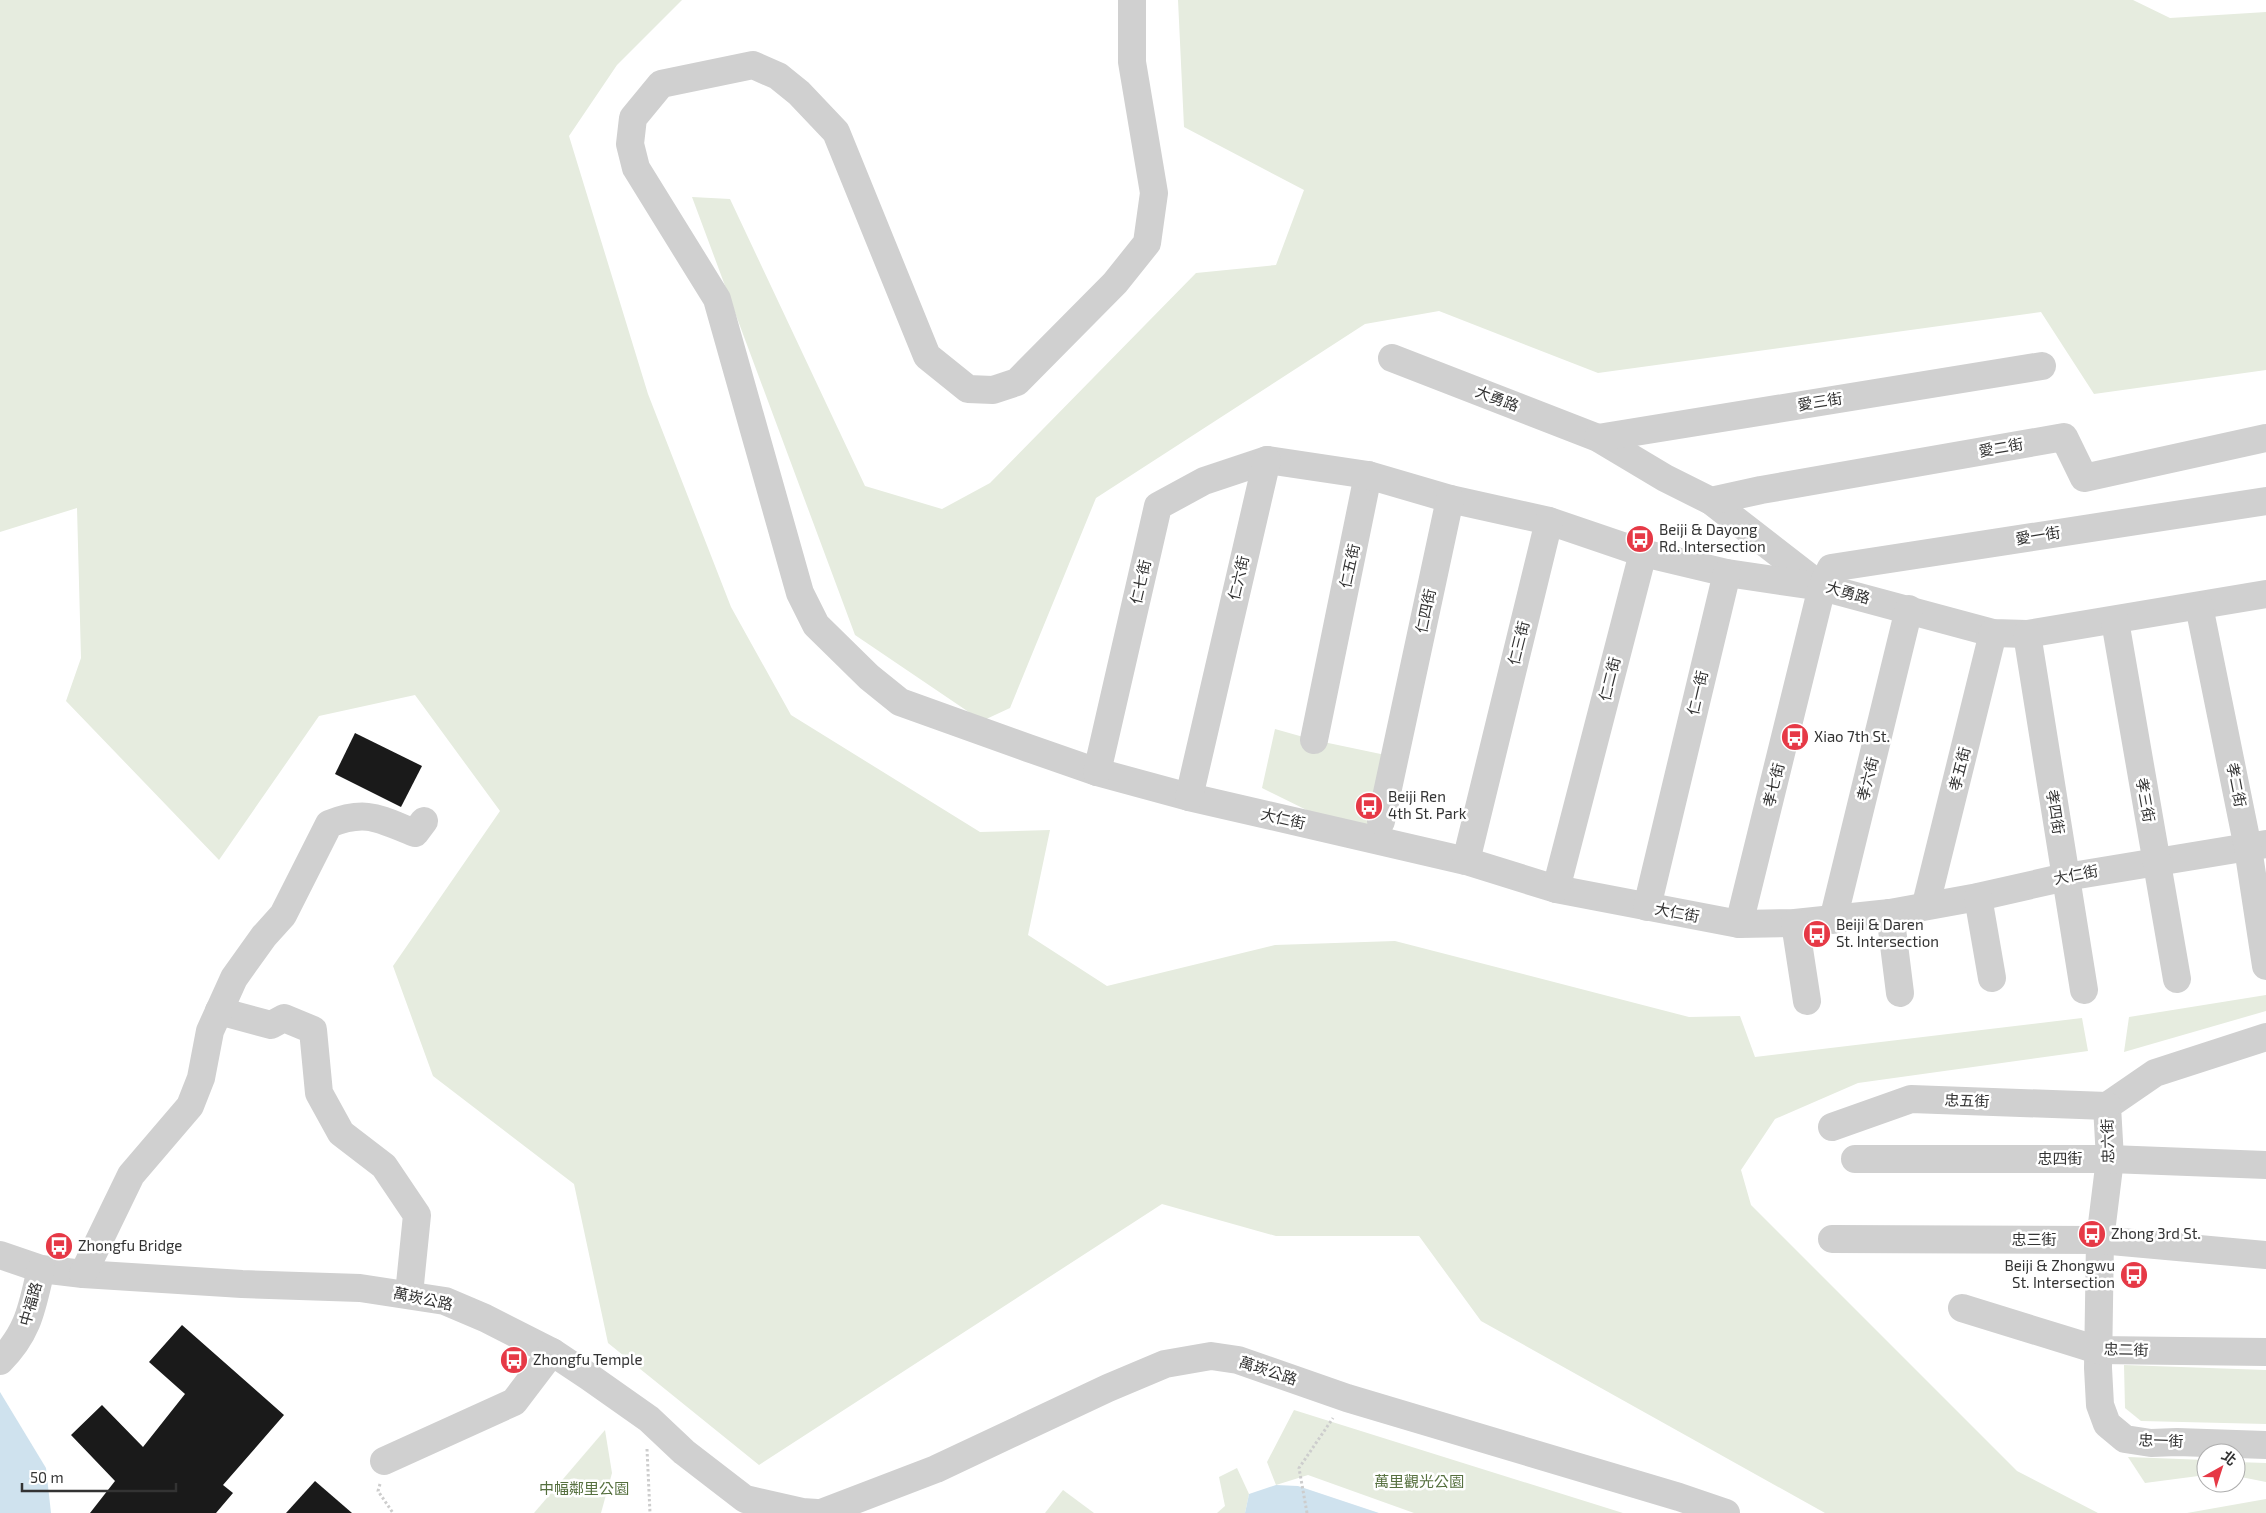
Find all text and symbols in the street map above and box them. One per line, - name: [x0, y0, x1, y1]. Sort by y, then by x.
- street label: 大勇路: [1473, 382, 1522, 415]
- street label: 愛三街: [1796, 389, 1843, 413]
- street label: 愛二街: [1977, 434, 2025, 460]
- place label: Beiji & Dayong Rd. Intersection: [1659, 520, 1766, 555]
- street label: 愛一街: [2014, 523, 2061, 547]
- bus stop icon: Beiji & Dayong Rd. Intersection: [1625, 524, 1655, 554]
- street label: 仁五街: [1336, 542, 1363, 590]
- street label: 仁六街: [1224, 554, 1252, 602]
- street label: 仁七街: [1126, 558, 1154, 606]
- street label: 大勇路: [1824, 577, 1872, 607]
- street label: 仁四街: [1412, 587, 1439, 635]
- street label: 仁三街: [1504, 619, 1532, 667]
- street label: 仁二街: [1595, 655, 1623, 703]
- street label: 仁一街: [1683, 669, 1711, 717]
- bus stop icon: Xiao 7th St.: [1780, 722, 1810, 752]
- place label: Xiao 7th St.: [1814, 727, 1890, 745]
- street label: 孝五街: [1945, 745, 1973, 793]
- street label: 孝六街: [1853, 755, 1881, 803]
- street label: 孝七街: [1759, 761, 1787, 809]
- street label: 孝二街: [2224, 761, 2250, 809]
- street label: 孝三街: [2133, 776, 2159, 824]
- place label: Beiji Ren 4th St. Park: [1388, 787, 1467, 822]
- street label: 孝四街: [2044, 788, 2068, 835]
- bus stop icon: Beiji Ren 4th St. Park: [1354, 791, 1384, 821]
- street label: 大仁街: [1259, 804, 1307, 832]
- street label: 大仁街: [2052, 861, 2100, 887]
- street label: 大仁街: [1653, 899, 1701, 925]
- place label: Beiji & Daren St. Intersection: [1836, 915, 1939, 950]
- bus stop icon: Beiji & Daren St. Intersection: [1802, 919, 1832, 949]
- street label: 忠五街: [1944, 1090, 1990, 1110]
- street label: 忠六街: [2098, 1118, 2116, 1164]
- street label: 忠四街: [2037, 1149, 2083, 1167]
- bus stop icon: Zhong 3rd St.: [2077, 1219, 2107, 1249]
- place label: Zhong 3rd St.: [2111, 1224, 2201, 1242]
- street label: 忠三街: [2011, 1230, 2057, 1248]
- bus stop icon: Zhongfu Bridge: [44, 1231, 74, 1261]
- place label: Zhongfu Bridge: [78, 1236, 182, 1254]
- place label: Beiji & Zhongwu St. Intersection: [2004, 1256, 2115, 1291]
- bus stop icon: Beiji & Zhongwu St. Intersection: [2119, 1260, 2149, 1290]
- street label: 中福路: [15, 1280, 45, 1328]
- street label: 萬崁公路: [392, 1283, 454, 1313]
- street label: 忠二街: [2103, 1340, 2149, 1358]
- bus stop icon: Zhongfu Temple: [499, 1345, 529, 1375]
- place label: Zhongfu Temple: [533, 1350, 643, 1368]
- street label: 萬崁公路: [1237, 1352, 1300, 1388]
- street label: 忠一街: [2138, 1430, 2184, 1450]
- north arrow: [2196, 1443, 2246, 1493]
- text: 北: [2219, 1446, 2240, 1469]
- scale bar: [22, 1460, 176, 1492]
- text: 50 m: [30, 1468, 64, 1486]
- park label: 萬里觀光公園: [1374, 1472, 1464, 1490]
- park label: 中幅鄰里公園: [539, 1479, 629, 1497]

